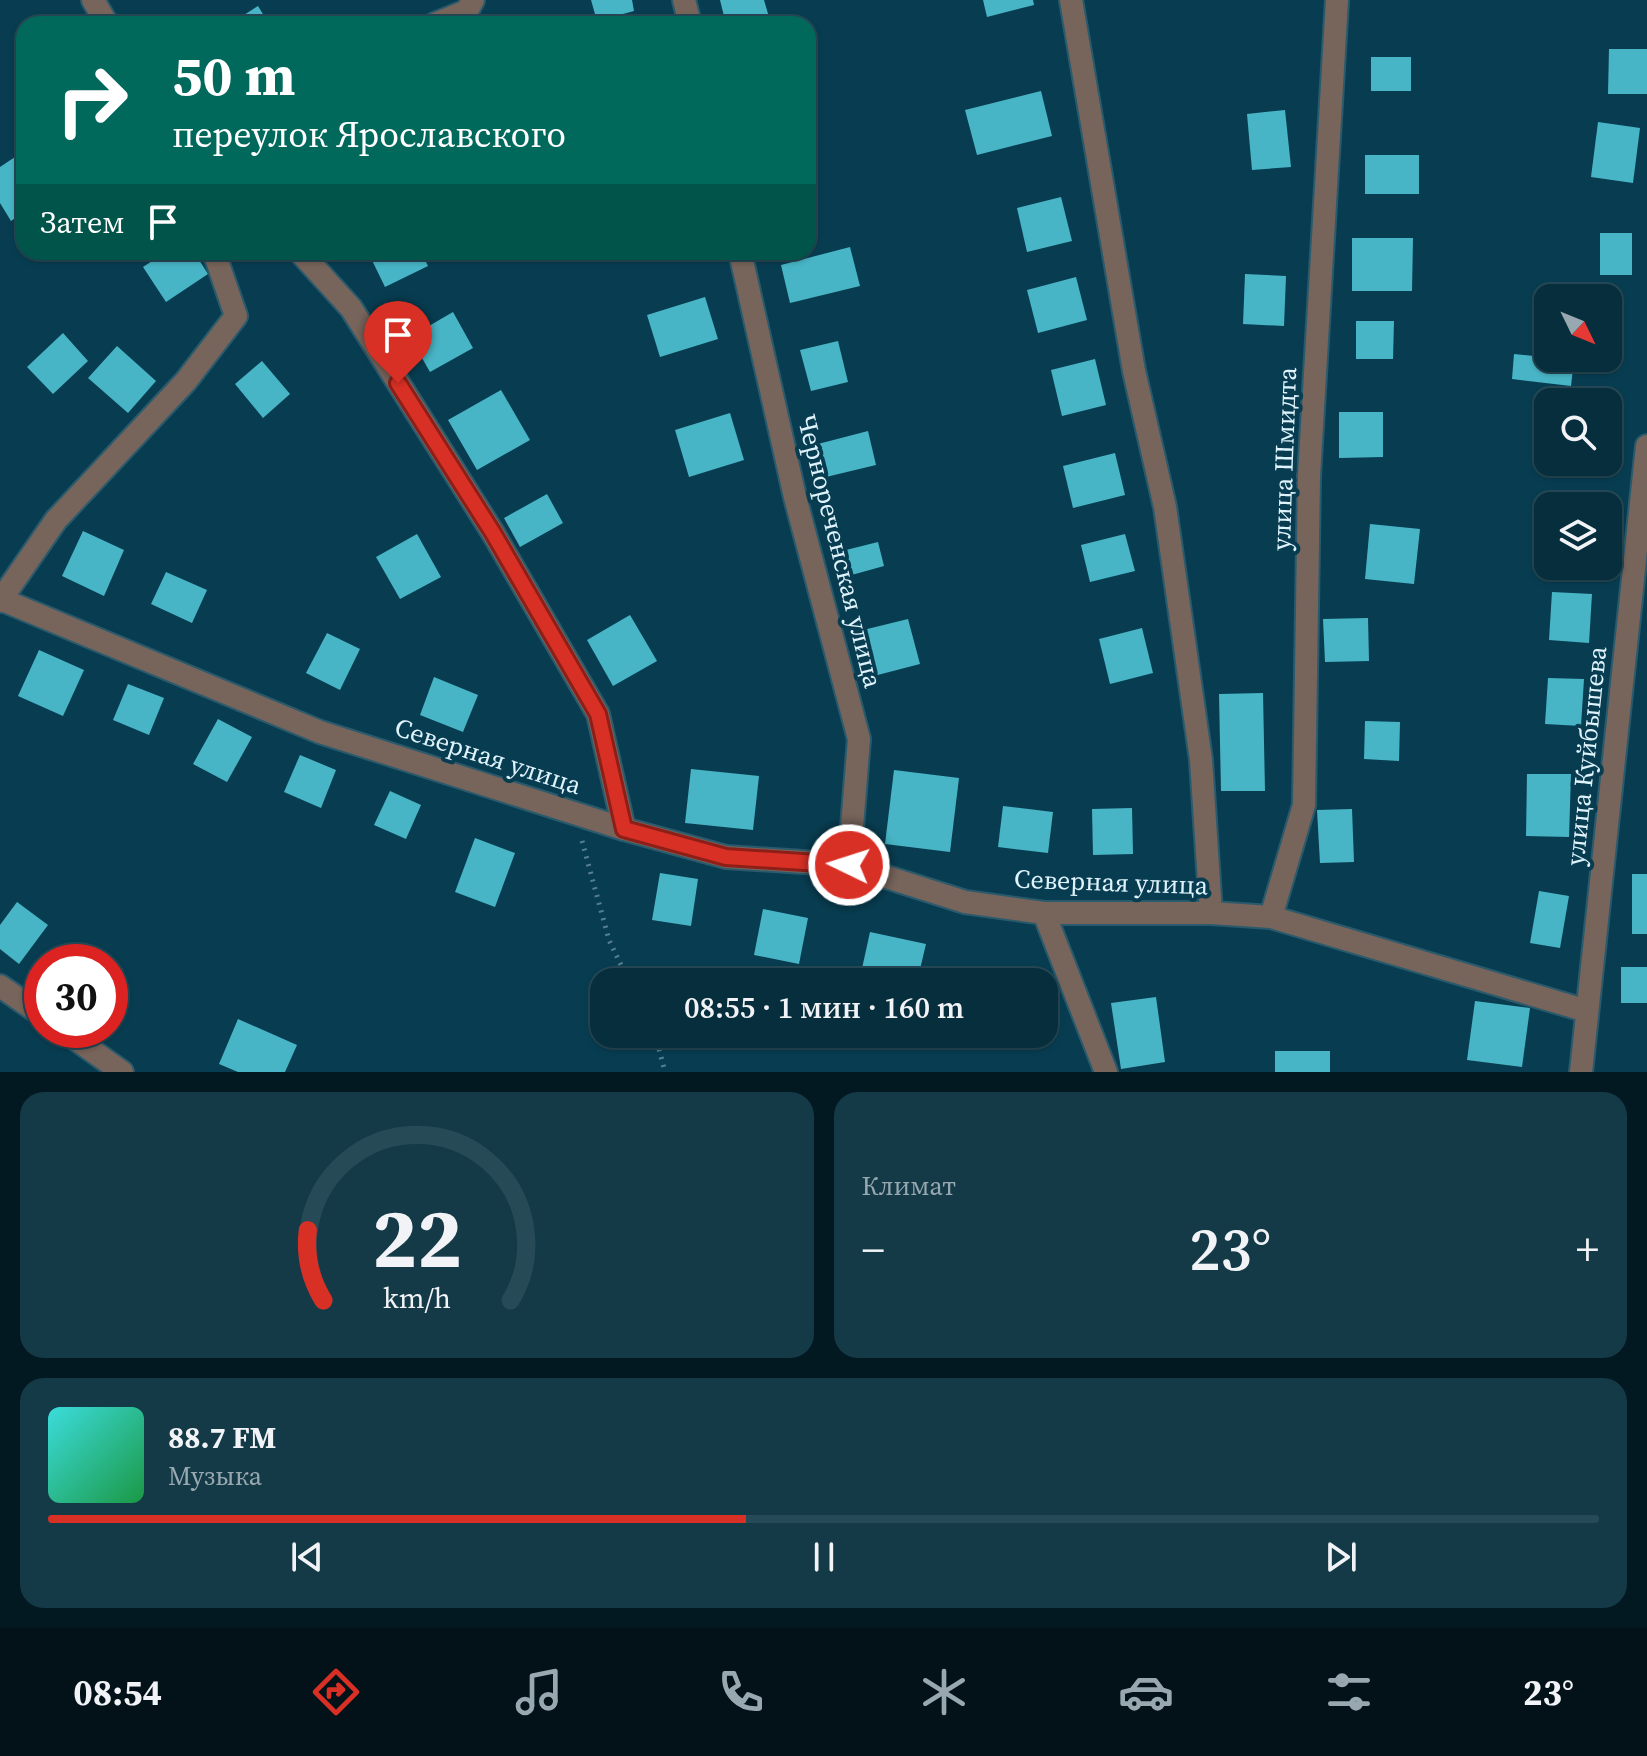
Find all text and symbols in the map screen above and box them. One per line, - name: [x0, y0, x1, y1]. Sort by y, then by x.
- text: 50 m: [172, 37, 295, 114]
- icon: right: [40, 48, 144, 152]
- text: переулок Ярославского: [172, 110, 566, 159]
- icon: arrive: [141, 200, 185, 244]
- text: Затем: [40, 202, 125, 243]
- north arrow: [1534, 284, 1622, 372]
- map controls: [1534, 284, 1622, 580]
- pin: [364, 301, 432, 383]
- icon: arrive: [376, 313, 420, 357]
- street label: улица Шмидта: [1263, 366, 1305, 551]
- button: search: [1534, 388, 1622, 476]
- street label: Чернореченская улица: [789, 410, 892, 692]
- button: layers: [1534, 492, 1622, 580]
- street label: улица Куйбышева: [1557, 644, 1615, 867]
- street label: Северная улица: [390, 709, 587, 803]
- position arrow: [807, 823, 891, 907]
- street label: Северная улица: [1013, 861, 1209, 903]
- speed limit sign: 30: [24, 944, 128, 1048]
- text: 08:55 · 1 мин · 160 m: [684, 987, 964, 1028]
- text: Климат: [862, 1168, 956, 1204]
- text: 22: [372, 1181, 462, 1295]
- text: 23°: [1189, 1208, 1271, 1290]
- text: −: [862, 1219, 885, 1280]
- text: +: [1576, 1219, 1599, 1280]
- text: km/h: [383, 1278, 451, 1318]
- text: 88.7 FM: [168, 1417, 276, 1458]
- text: Музыка: [168, 1458, 262, 1494]
- icon: previous: [285, 1535, 329, 1579]
- icon: pause: [802, 1535, 846, 1579]
- icon: next: [1319, 1535, 1363, 1579]
- icon: directions: [308, 1664, 364, 1720]
- icon: music: [511, 1664, 567, 1720]
- icon: phone: [713, 1664, 769, 1720]
- icon: climate: [916, 1664, 972, 1720]
- icon: car: [1118, 1664, 1174, 1720]
- icon: filters: [1321, 1664, 1377, 1720]
- text: 08:54: [73, 1668, 162, 1717]
- text: 23°: [1523, 1668, 1574, 1717]

